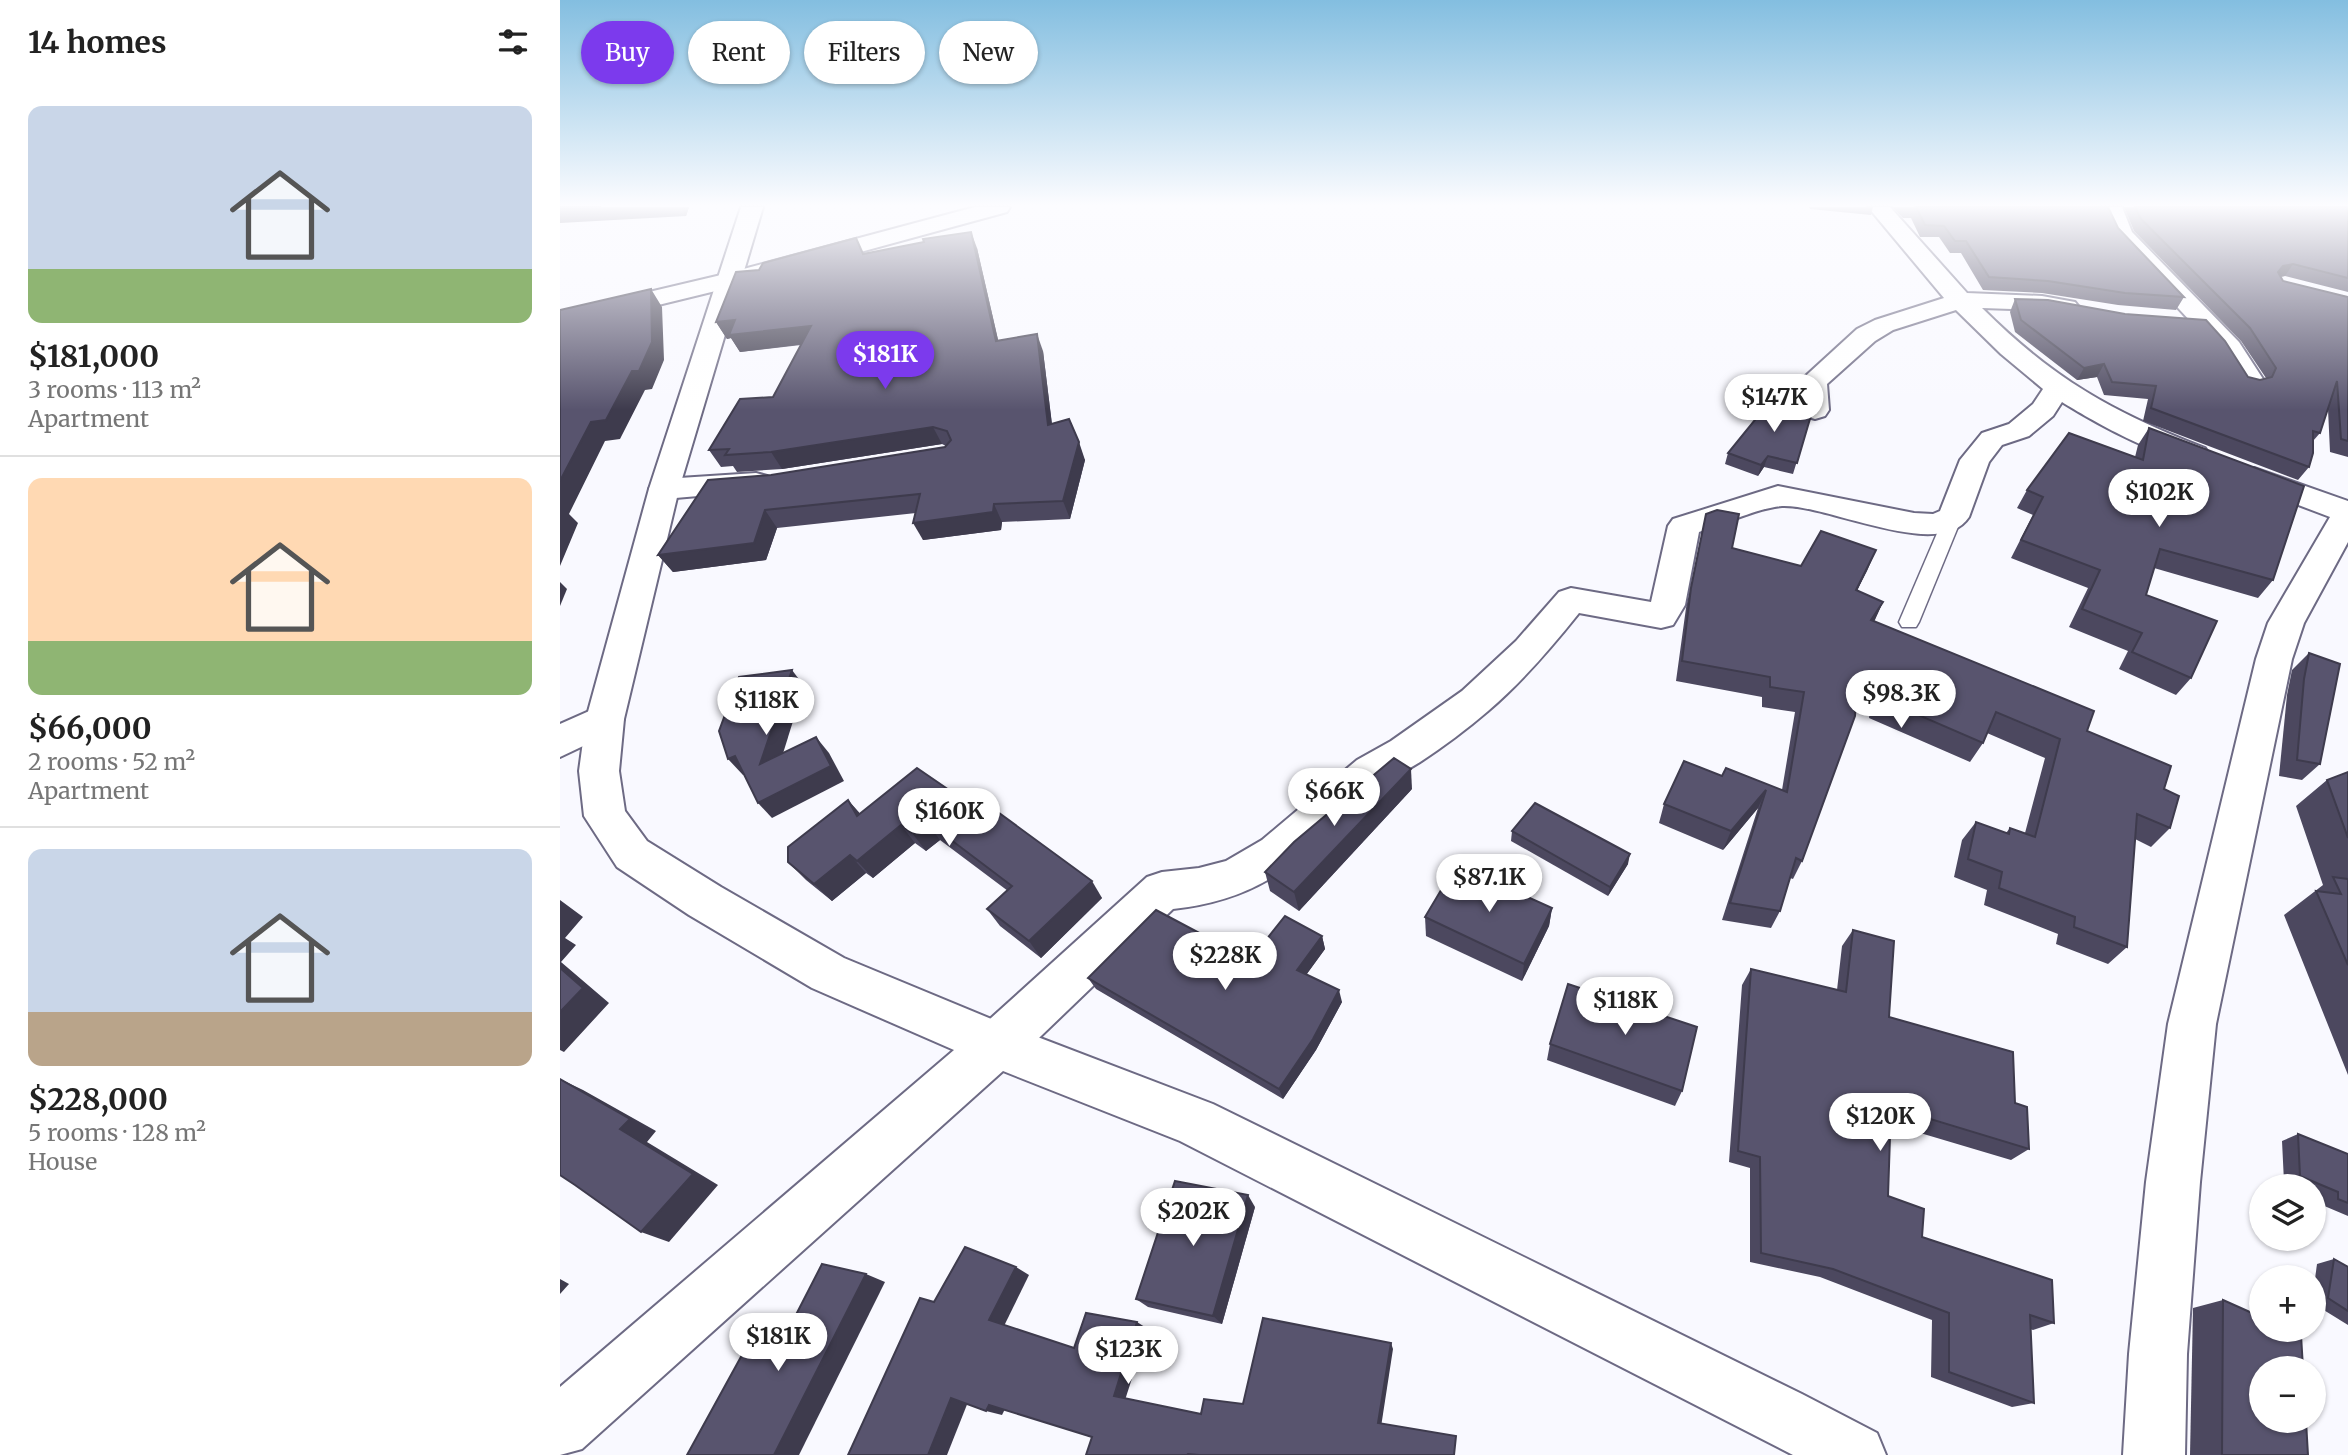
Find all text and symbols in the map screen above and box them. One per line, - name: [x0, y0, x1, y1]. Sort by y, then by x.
- chip: Buy: [581, 21, 674, 84]
- chip: Rent: [688, 21, 790, 84]
- chip: Filters: [804, 21, 925, 84]
- chip: New: [939, 21, 1038, 84]
- text: 14 homes: [28, 23, 166, 61]
- icon: filters: [494, 23, 532, 61]
- icon: home: [217, 152, 343, 278]
- pin: $181K: [836, 332, 934, 391]
- text: $181,000: [28, 337, 159, 375]
- text: $181K: [852, 339, 918, 368]
- pin: $147K: [1725, 374, 1823, 434]
- text: 3 rooms · 113 m²: [28, 375, 201, 404]
- text: $147K: [1741, 382, 1807, 411]
- text: Apartment: [28, 404, 149, 433]
- pin: $102K: [2110, 470, 2208, 529]
- text: $102K: [2124, 477, 2194, 506]
- icon: home: [217, 524, 343, 650]
- pin: $98.3K: [1844, 670, 1958, 730]
- pin: $118K: [717, 678, 815, 737]
- text: $98.3K: [1862, 678, 1940, 707]
- text: $118K: [733, 685, 799, 714]
- text: $66,000: [28, 709, 152, 747]
- text: 2 rooms · 52 m²: [28, 747, 195, 776]
- pin: $66K: [1293, 768, 1375, 828]
- text: Apartment: [28, 776, 149, 805]
- text: $66K: [1304, 776, 1364, 805]
- pin: $160K: [900, 788, 998, 848]
- text: $160K: [914, 796, 984, 825]
- pin: $87.1K: [1432, 855, 1546, 914]
- text: $87.1K: [1452, 862, 1526, 891]
- icon: home: [217, 895, 343, 1021]
- pin: $228K: [1176, 932, 1274, 992]
- text: $228K: [1189, 940, 1261, 969]
- pin: $118K: [1576, 978, 1674, 1037]
- text: $118K: [1592, 985, 1658, 1014]
- text: $228,000: [28, 1080, 168, 1118]
- pin: $120K: [1831, 1094, 1929, 1153]
- text: $120K: [1845, 1101, 1915, 1130]
- text: 5 rooms · 128 m²: [28, 1118, 206, 1147]
- text: House: [28, 1147, 97, 1176]
- map controls: [2249, 1174, 2326, 1433]
- button: layers: [2249, 1174, 2326, 1251]
- pin: $202K: [1144, 1188, 1242, 1248]
- text: $202K: [1156, 1196, 1230, 1225]
- button: +: [2249, 1265, 2326, 1342]
- pin: $181K: [729, 1314, 827, 1373]
- text: $181K: [745, 1321, 811, 1350]
- pin: $123K: [1079, 1326, 1177, 1386]
- text: $123K: [1094, 1334, 1162, 1363]
- button: −: [2249, 1356, 2326, 1433]

